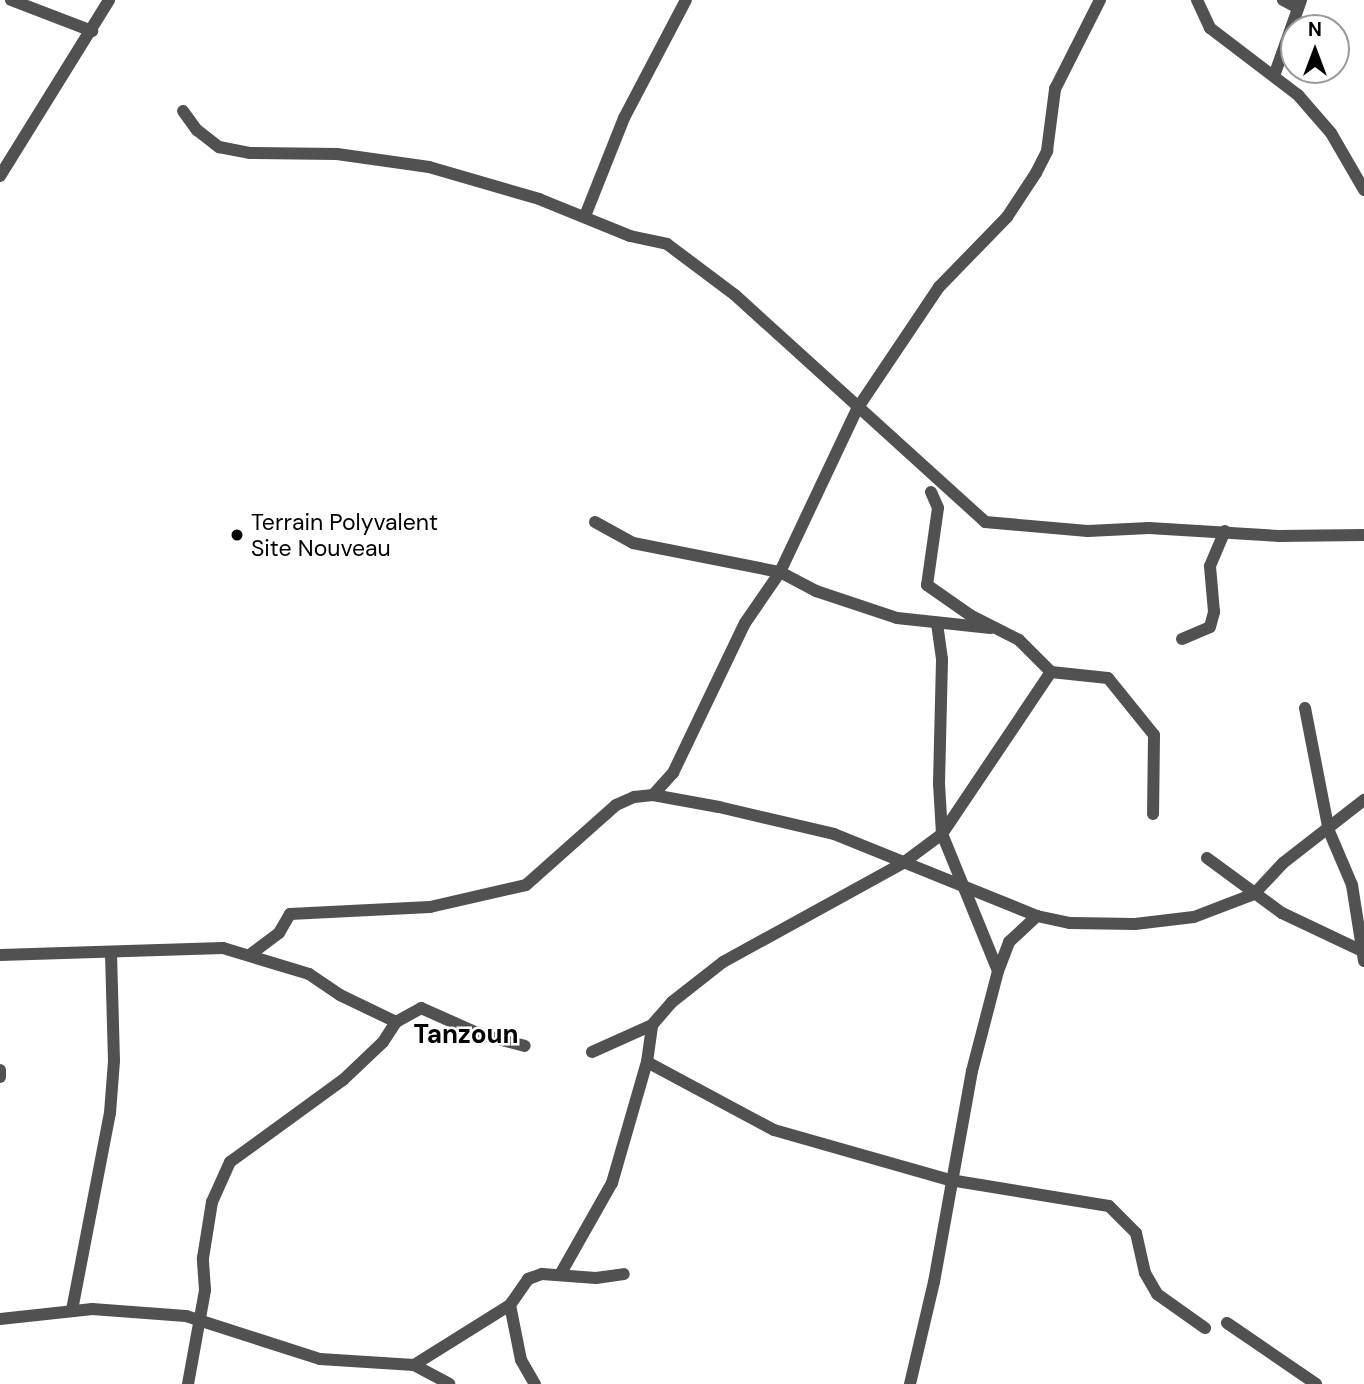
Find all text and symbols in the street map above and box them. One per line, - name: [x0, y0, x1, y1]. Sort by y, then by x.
- north arrow: [1280, 14, 1350, 84]
- text: N: [1308, 17, 1322, 42]
- place label: Terrain Polyvalent Site Nouveau: [251, 508, 438, 562]
- marker: Terrain Polyvalent Site Nouveau: [229, 527, 245, 543]
- district label: Tanzoun: [413, 1019, 519, 1051]

